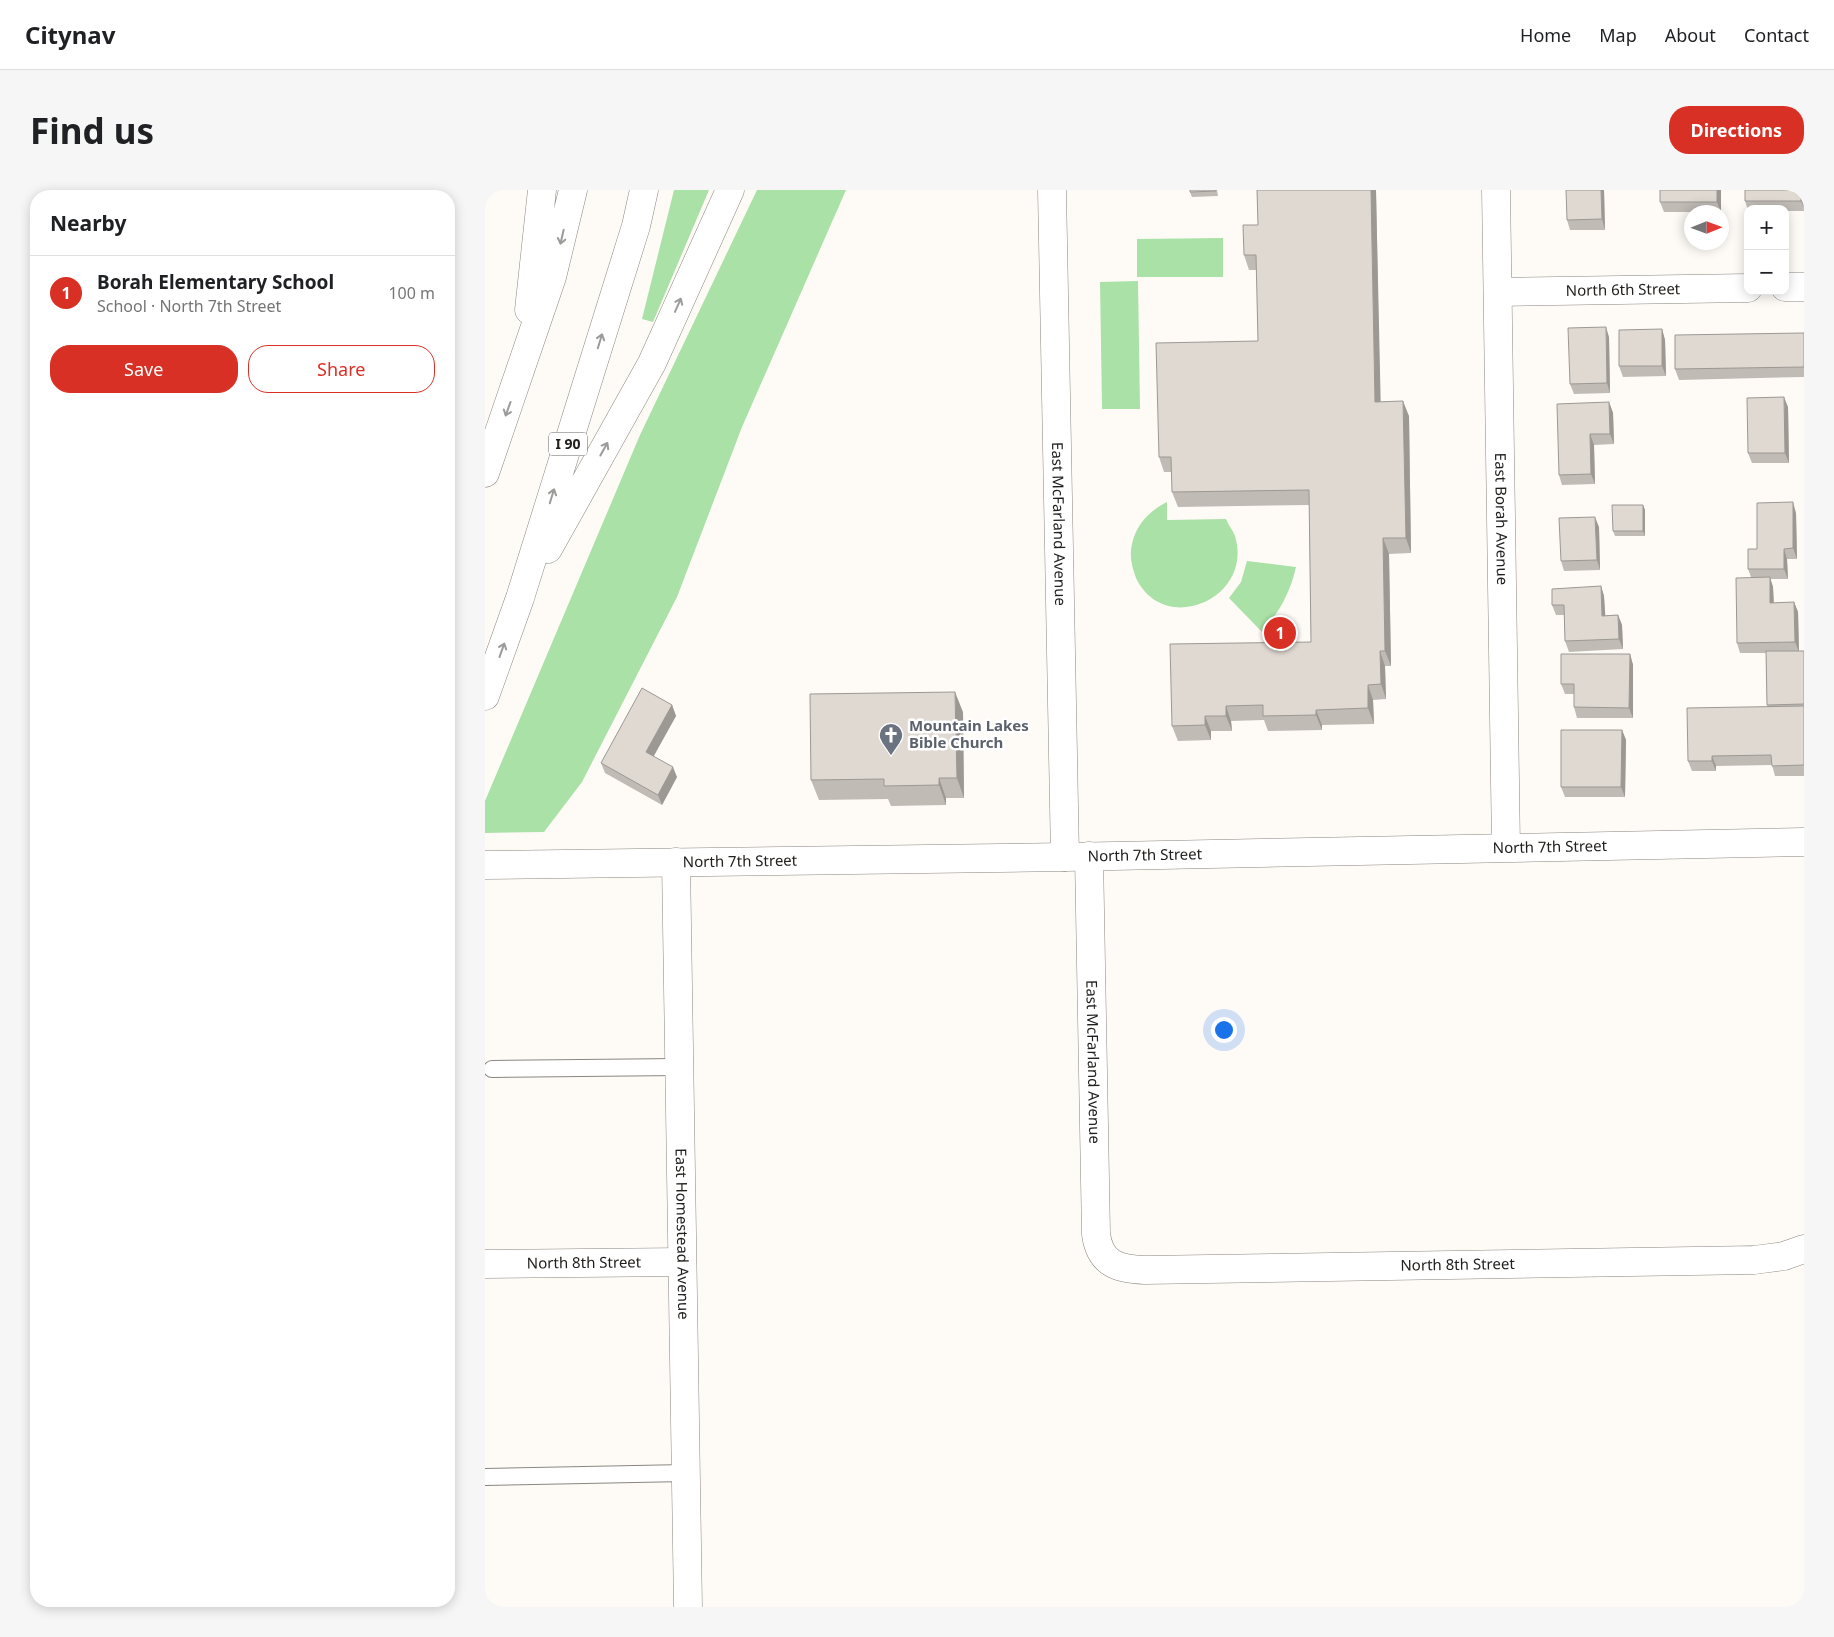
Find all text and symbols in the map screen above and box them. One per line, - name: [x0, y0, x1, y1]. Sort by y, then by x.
- text: Citynav: [25, 18, 115, 51]
- text: Home: [1520, 23, 1571, 47]
- text: Map: [1599, 23, 1637, 47]
- text: About: [1665, 23, 1716, 47]
- text: Contact: [1744, 23, 1809, 47]
- button: Directions: [1669, 106, 1804, 154]
- text: Find us: [30, 107, 154, 154]
- north arrow: [1684, 205, 1729, 250]
- map controls: [1744, 205, 1789, 295]
- button: +: [1744, 205, 1789, 250]
- text: Nearby: [50, 209, 126, 237]
- one-way arrow: [557, 229, 566, 245]
- button: −: [1744, 250, 1789, 295]
- text: Borah Elementary School: [97, 269, 334, 295]
- street label: North 6th Street: [1566, 278, 1681, 300]
- text: 1: [61, 282, 71, 304]
- text: 100 m: [388, 282, 435, 304]
- text: School · North 7th Street: [97, 295, 281, 317]
- one-way arrow: [674, 298, 684, 313]
- one-way arrow: [596, 333, 606, 349]
- button: Save: [50, 345, 238, 393]
- button: Share: [248, 345, 435, 393]
- one-way arrow: [503, 401, 512, 416]
- road number: I 90: [549, 432, 587, 456]
- one-way arrow: [600, 442, 609, 457]
- street label: East McFarland Avenue: [1048, 442, 1071, 606]
- street label: East Borah Avenue: [1491, 453, 1513, 585]
- one-way arrow: [548, 488, 558, 504]
- pin: 1: [1264, 614, 1296, 652]
- one-way arrow: [498, 643, 507, 658]
- place label: Mountain Lakes Bible Church: [909, 715, 1029, 752]
- church icon: Mountain Lakes Bible Church: [878, 722, 904, 756]
- street label: North 7th Street: [1492, 835, 1608, 857]
- street label: North 7th Street: [1087, 843, 1203, 866]
- street label: North 7th Street: [683, 850, 798, 871]
- street label: East McFarland Avenue: [1082, 980, 1105, 1144]
- your location: [1211, 1017, 1237, 1043]
- street label: East Homestead Avenue: [672, 1148, 694, 1320]
- street label: North 8th Street: [527, 1251, 642, 1273]
- street label: North 8th Street: [1400, 1253, 1516, 1275]

